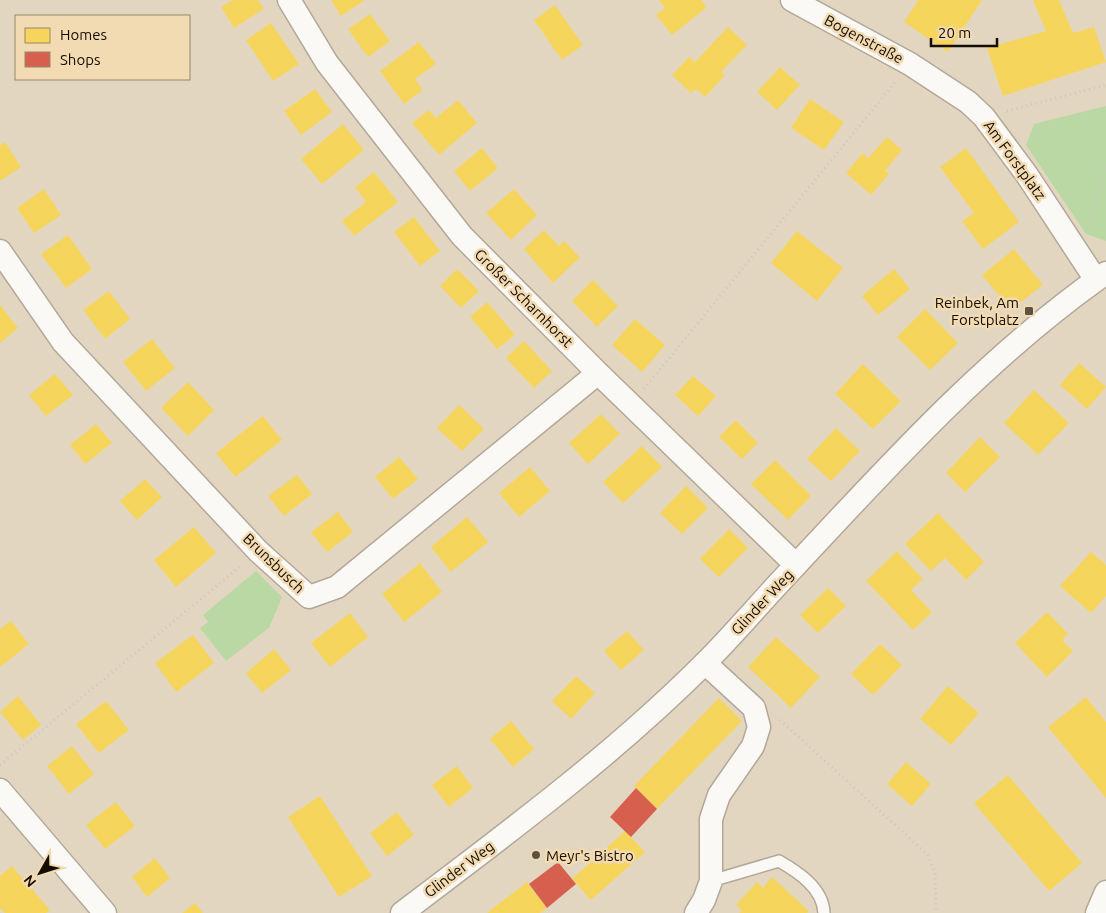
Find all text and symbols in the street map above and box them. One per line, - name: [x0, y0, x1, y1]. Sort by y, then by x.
- street label: Bogenstraße: [822, 11, 906, 67]
- legend: [15, 15, 190, 80]
- scale bar: [931, 15, 997, 47]
- text: 20 m: [938, 24, 971, 41]
- text: Homes: [60, 26, 107, 43]
- text: Shops: [60, 51, 101, 68]
- street label: Am Forstplatz: [980, 117, 1050, 203]
- street label: Großer Scharnhorst: [471, 245, 577, 351]
- place label: Reinbek, Am Forstplatz: [935, 294, 1019, 328]
- marker: Reinbek, Am Forstplatz: [1023, 305, 1035, 317]
- street label: Brunsbusch: [240, 530, 308, 596]
- street label: Glinder Weg: [728, 566, 796, 638]
- street label: Glinder Weg: [421, 837, 497, 901]
- place label: Meyr's Bistro: [546, 847, 634, 864]
- north arrow: [15, 848, 65, 898]
- marker: Meyr's Bistro: [530, 849, 542, 861]
- text: N: [20, 872, 39, 890]

